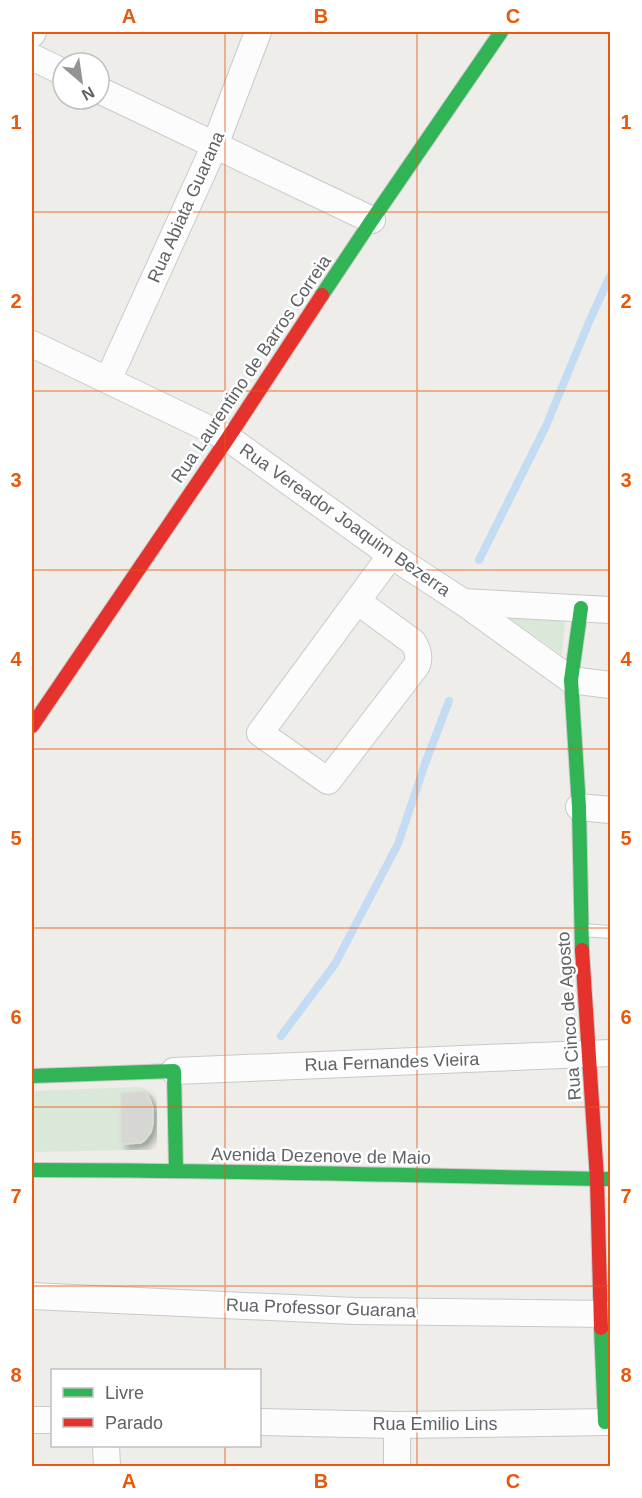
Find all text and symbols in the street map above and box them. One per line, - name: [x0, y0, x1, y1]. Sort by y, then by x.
- text: A: [122, 5, 136, 27]
- text: B: [314, 5, 328, 27]
- text: C: [506, 5, 520, 27]
- north arrow: [51, 51, 111, 111]
- text: N: [79, 83, 97, 104]
- text: 1: [10, 111, 22, 133]
- text: 1: [620, 111, 632, 133]
- street label: Rua Abiata Guarana: [144, 128, 229, 286]
- street label: Rua Laurentino de Barros Correia: [167, 251, 335, 487]
- text: 2: [10, 290, 22, 312]
- text: 2: [620, 290, 632, 312]
- street label: Rua Vereador Joaquim Bezerra: [236, 439, 455, 601]
- text: 3: [10, 469, 22, 491]
- text: 3: [620, 469, 632, 491]
- text: 4: [10, 648, 22, 670]
- text: 4: [620, 648, 632, 670]
- text: 5: [10, 827, 22, 849]
- text: 5: [620, 827, 632, 849]
- street label: Rua Cinco de Agosto: [553, 931, 585, 1101]
- text: 6: [10, 1006, 22, 1028]
- text: 6: [620, 1006, 632, 1028]
- street label: Rua Fernandes Vieira: [304, 1049, 481, 1075]
- street label: Avenida Dezenove de Maio: [211, 1144, 431, 1168]
- text: 7: [10, 1185, 22, 1207]
- text: 7: [620, 1185, 632, 1207]
- street label: Rua Professor Guarana: [226, 1295, 417, 1321]
- text: 8: [10, 1364, 22, 1386]
- text: 8: [620, 1364, 632, 1386]
- legend: [51, 1369, 261, 1447]
- text: Livre: [105, 1383, 144, 1403]
- text: Parado: [105, 1413, 163, 1433]
- street label: Rua Emilio Lins: [372, 1414, 498, 1434]
- text: A: [122, 1470, 136, 1492]
- text: B: [314, 1470, 328, 1492]
- text: C: [506, 1470, 520, 1492]

